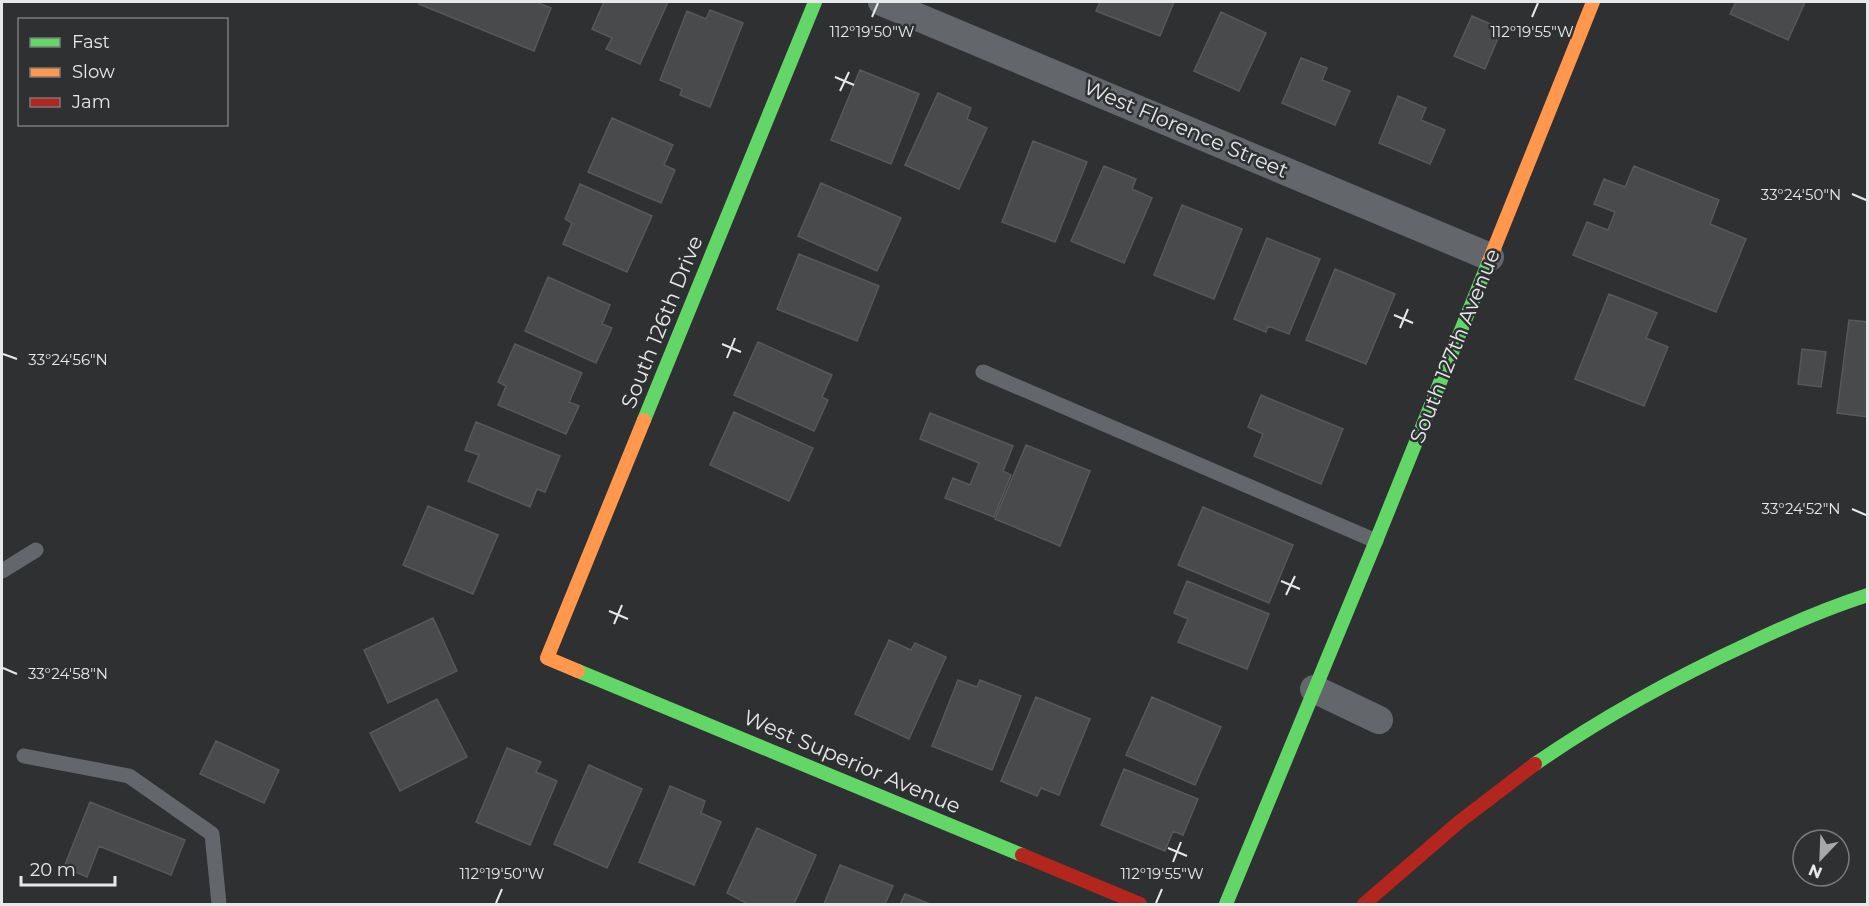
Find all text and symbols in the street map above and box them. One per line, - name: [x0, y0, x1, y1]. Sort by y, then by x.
- legend: [18, 18, 228, 126]
- text: 112°19'50"W: [830, 22, 915, 41]
- text: 112°19'55"W: [1490, 22, 1574, 41]
- text: Fast: [72, 31, 110, 53]
- text: Slow: [72, 61, 115, 83]
- street label: West Florence Street: [1080, 74, 1292, 183]
- text: Jam: [71, 91, 111, 113]
- text: 33°24'50"N: [1761, 185, 1841, 204]
- street label: South 126th Drive: [616, 232, 708, 412]
- street label: South 127th Avenue: [1404, 245, 1505, 447]
- text: 33°24'56"N: [28, 350, 108, 369]
- text: 33°24'52"N: [1762, 499, 1840, 518]
- text: 33°24'58"N: [28, 664, 108, 683]
- street label: West Superior Avenue: [740, 704, 964, 819]
- north arrow: [1791, 828, 1851, 888]
- scale bar: [21, 849, 116, 887]
- text: 20 m: [30, 859, 76, 881]
- text: N: [1806, 860, 1825, 883]
- text: 112°19'50"W: [460, 864, 545, 883]
- text: 112°19'55"W: [1120, 864, 1204, 883]

